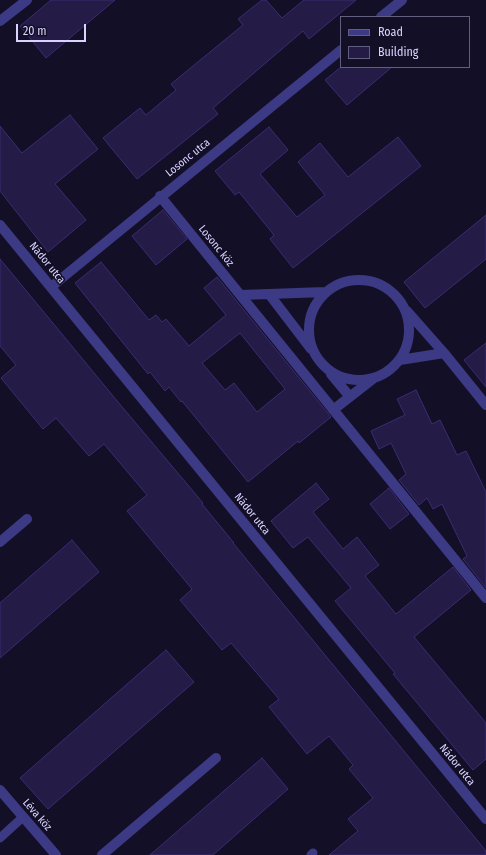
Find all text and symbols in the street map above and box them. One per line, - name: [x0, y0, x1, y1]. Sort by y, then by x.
- scale bar: [18, 16, 88, 42]
- legend: [340, 16, 470, 68]
- text: 20 m: [23, 24, 47, 38]
- text: Road: [378, 25, 403, 39]
- text: Building: [378, 45, 418, 59]
- street label: Losonc utca: [163, 136, 213, 180]
- street label: Losonc köz: [195, 223, 237, 269]
- street label: Nádor utca: [26, 240, 68, 286]
- street label: Nádor utca: [231, 491, 273, 537]
- street label: Nádor utca: [436, 742, 478, 788]
- street label: Léva köz: [20, 796, 54, 834]

